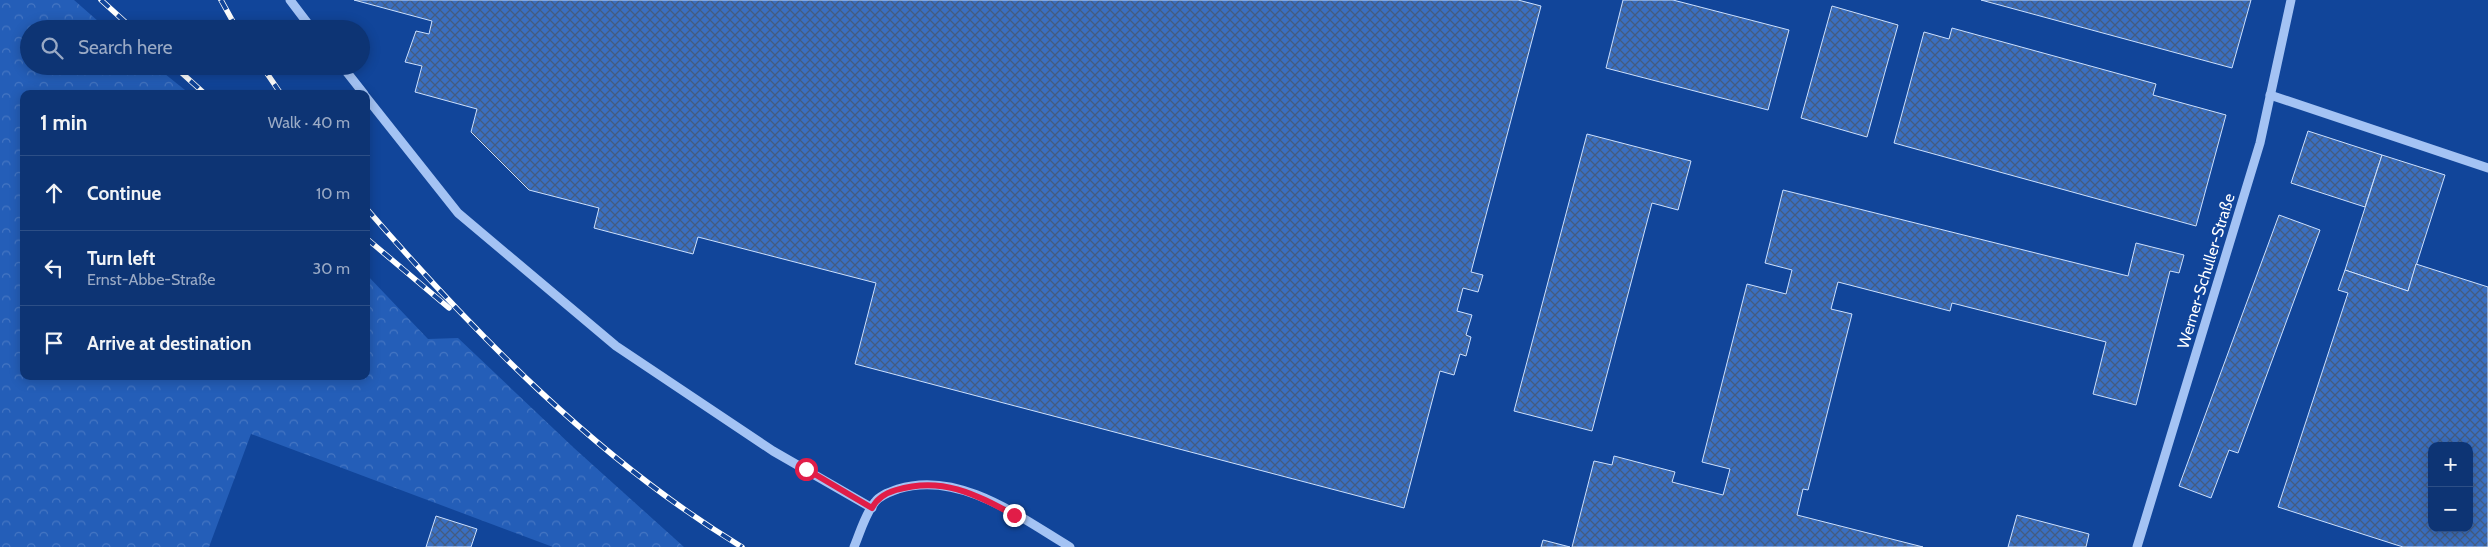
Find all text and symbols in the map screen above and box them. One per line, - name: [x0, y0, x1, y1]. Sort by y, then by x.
- search box: [20, 20, 370, 75]
- icon: search: [38, 34, 66, 62]
- text: Search here: [78, 36, 172, 59]
- text: 1 min: [40, 110, 87, 135]
- text: Walk · 40 m: [268, 113, 350, 132]
- icon: ahead: [40, 179, 68, 207]
- text: Continue: [87, 182, 161, 205]
- text: 10 m: [316, 184, 350, 203]
- street label: Werner-Schuller-Straße: [2173, 191, 2239, 351]
- text: Turn left: [87, 247, 155, 270]
- icon: left: [40, 254, 68, 282]
- text: 30 m: [313, 259, 350, 278]
- text: Ernst-Abbe-Straße: [87, 270, 215, 289]
- icon: arrive: [40, 329, 68, 357]
- text: Arrive at destination: [87, 332, 251, 355]
- map controls: [2428, 442, 2473, 532]
- button: +: [2428, 442, 2473, 487]
- route start: [795, 458, 818, 481]
- button: −: [2428, 487, 2473, 532]
- route end: [1003, 504, 1026, 527]

